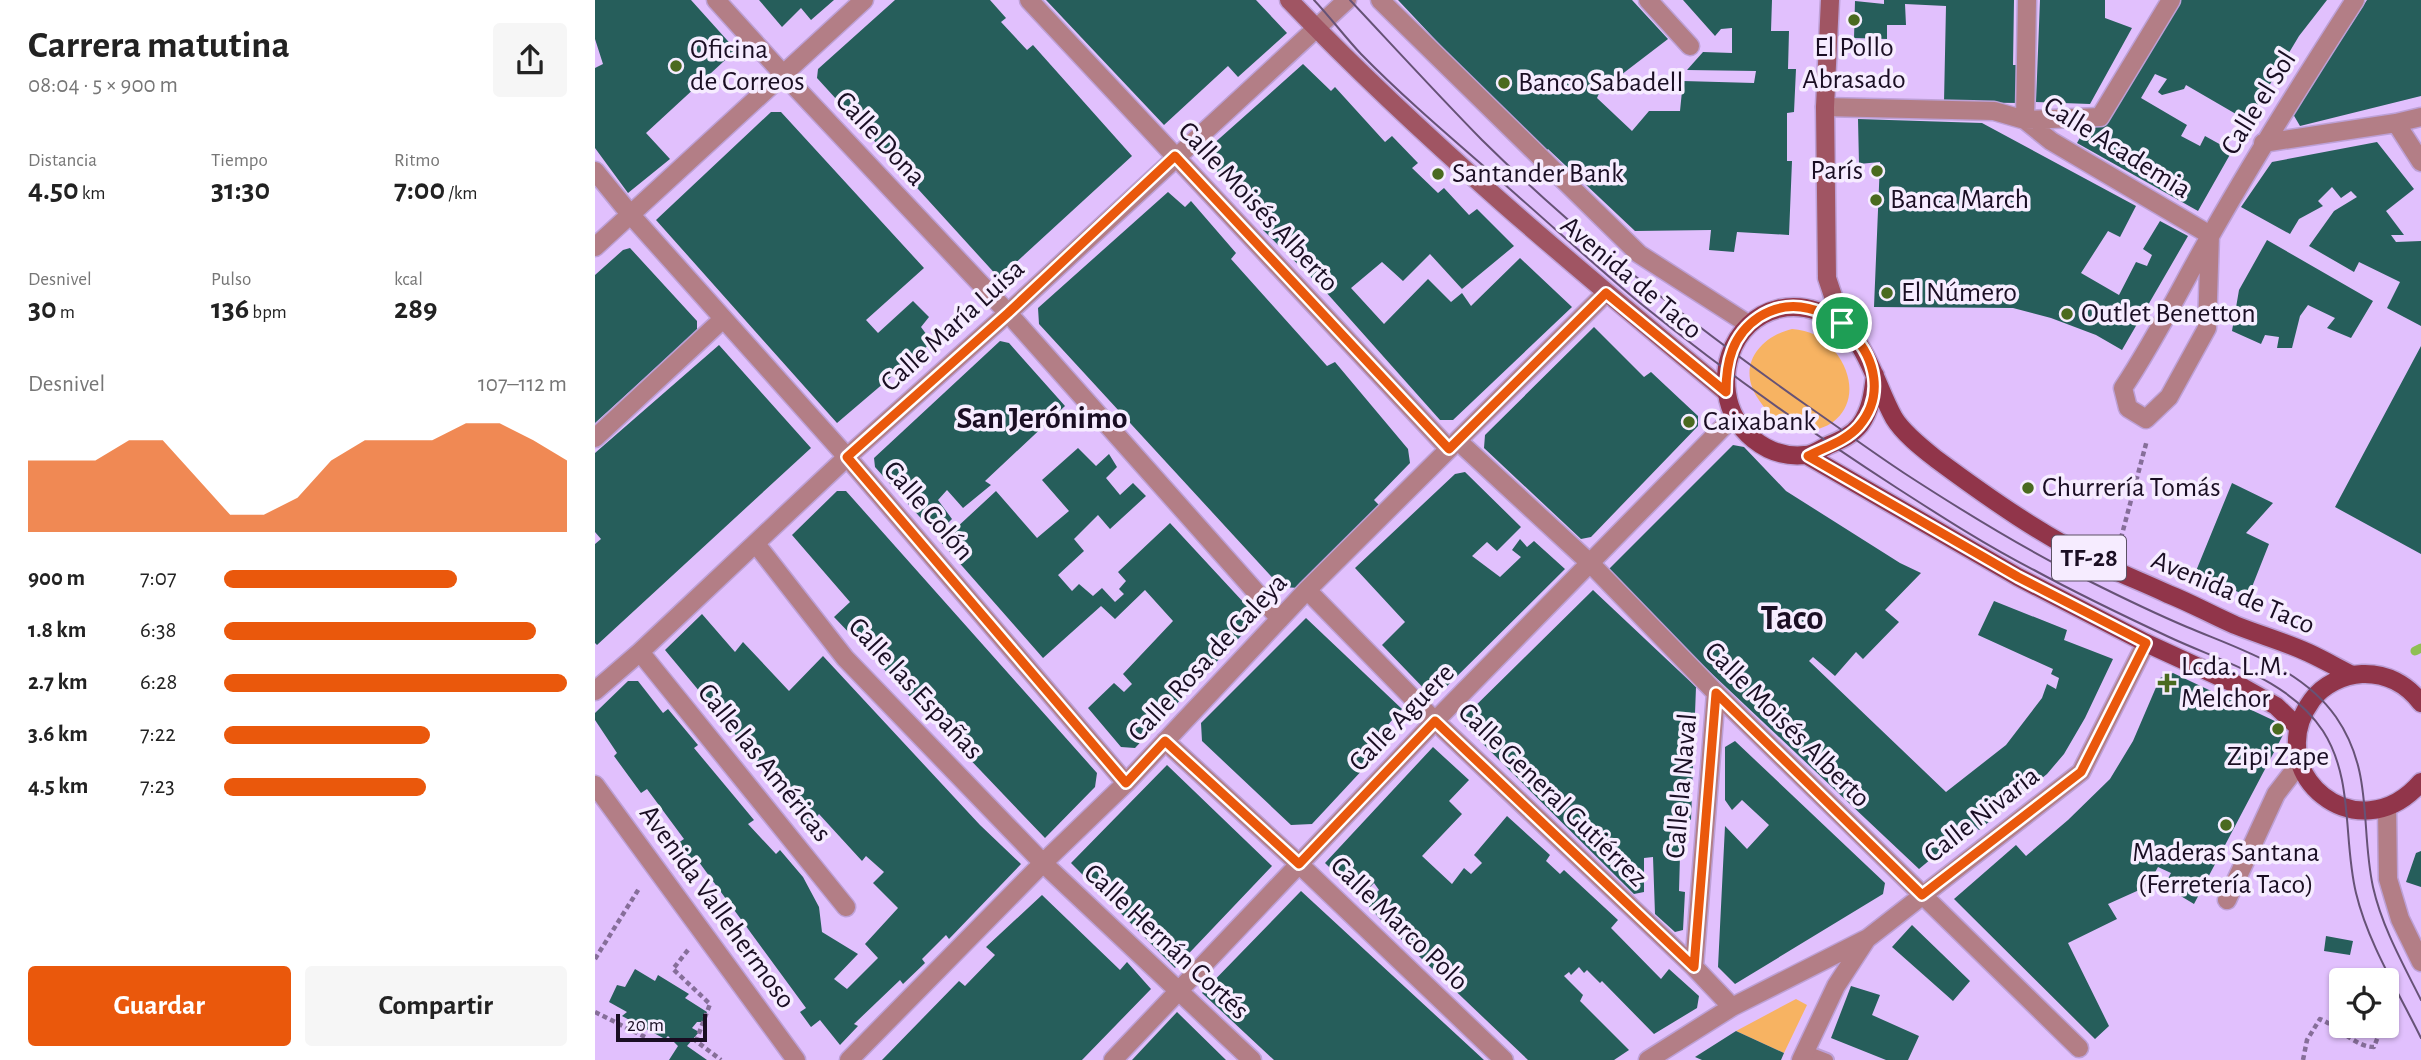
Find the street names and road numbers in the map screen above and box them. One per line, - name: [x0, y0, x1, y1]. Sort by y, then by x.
- street label: Calle el Sol: [2216, 46, 2302, 160]
- street label: Calle Dona: [830, 86, 930, 192]
- street label: Calle Academia: [2039, 92, 2195, 204]
- street label: Calle Moisés Alberto: [1172, 117, 1344, 297]
- street label: Avenida de Taco: [1555, 211, 1707, 345]
- street label: Calle María Luisa: [876, 254, 1030, 398]
- street label: Calle Colón: [878, 456, 978, 566]
- road number: TF-28: [2052, 536, 2126, 580]
- street label: Avenida de Taco: [2147, 546, 2319, 640]
- street label: Calle Rosa de Caleya: [1123, 568, 1293, 748]
- street label: Calle las Españas: [843, 613, 987, 765]
- street label: Calle Moisés Alberto: [1699, 637, 1875, 813]
- street label: Calle Aguere: [1344, 659, 1460, 777]
- street label: Calle las Américas: [692, 679, 836, 847]
- street label: Calle General Gutiérrez: [1452, 698, 1652, 892]
- street label: Calle la Naval: [1662, 712, 1702, 860]
- street label: Calle Nivaria: [1919, 762, 2045, 868]
- street label: Avenida Vallehermoso: [634, 800, 800, 1014]
- street label: Calle Marco Polo: [1325, 852, 1473, 996]
- street label: Calle Hernán Cortés: [1078, 859, 1254, 1025]

